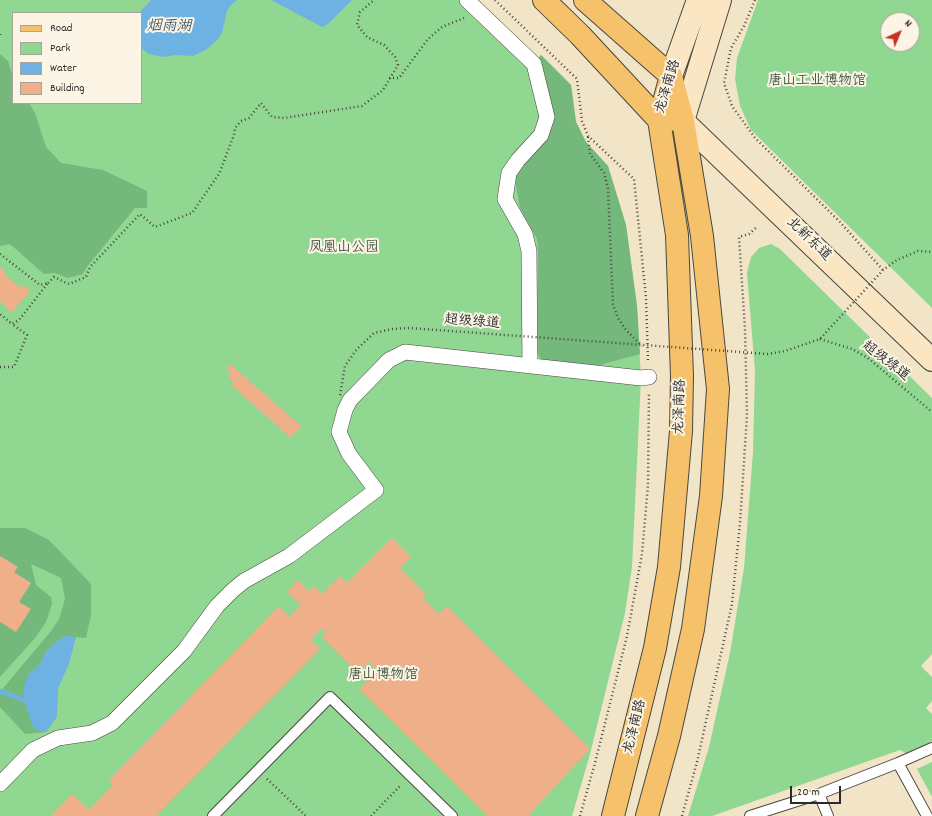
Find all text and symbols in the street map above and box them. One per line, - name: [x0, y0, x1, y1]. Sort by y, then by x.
- legend: [12, 12, 142, 104]
- north arrow: [880, 12, 920, 52]
- text: N: [900, 16, 915, 32]
- water label: 烟雨湖: [147, 19, 191, 37]
- text: Road: [50, 20, 72, 37]
- text: Park: [50, 40, 70, 57]
- street label: 龙泽南路: [653, 58, 685, 116]
- text: Water: [50, 60, 77, 77]
- park label: 唐山工业博物馆: [768, 74, 866, 90]
- text: Building: [50, 80, 85, 97]
- street label: 北新东道: [782, 215, 834, 265]
- park label: 凤凰山公园: [309, 241, 379, 257]
- street label: 超级绿道: [443, 313, 501, 333]
- street label: 超级绿道: [858, 338, 912, 386]
- street label: 龙泽南路: [672, 379, 690, 435]
- park label: 唐山博物馆: [348, 668, 418, 684]
- street label: 龙泽南路: [621, 698, 651, 756]
- scale bar: [792, 778, 843, 804]
- text: 20 m: [797, 784, 820, 801]

